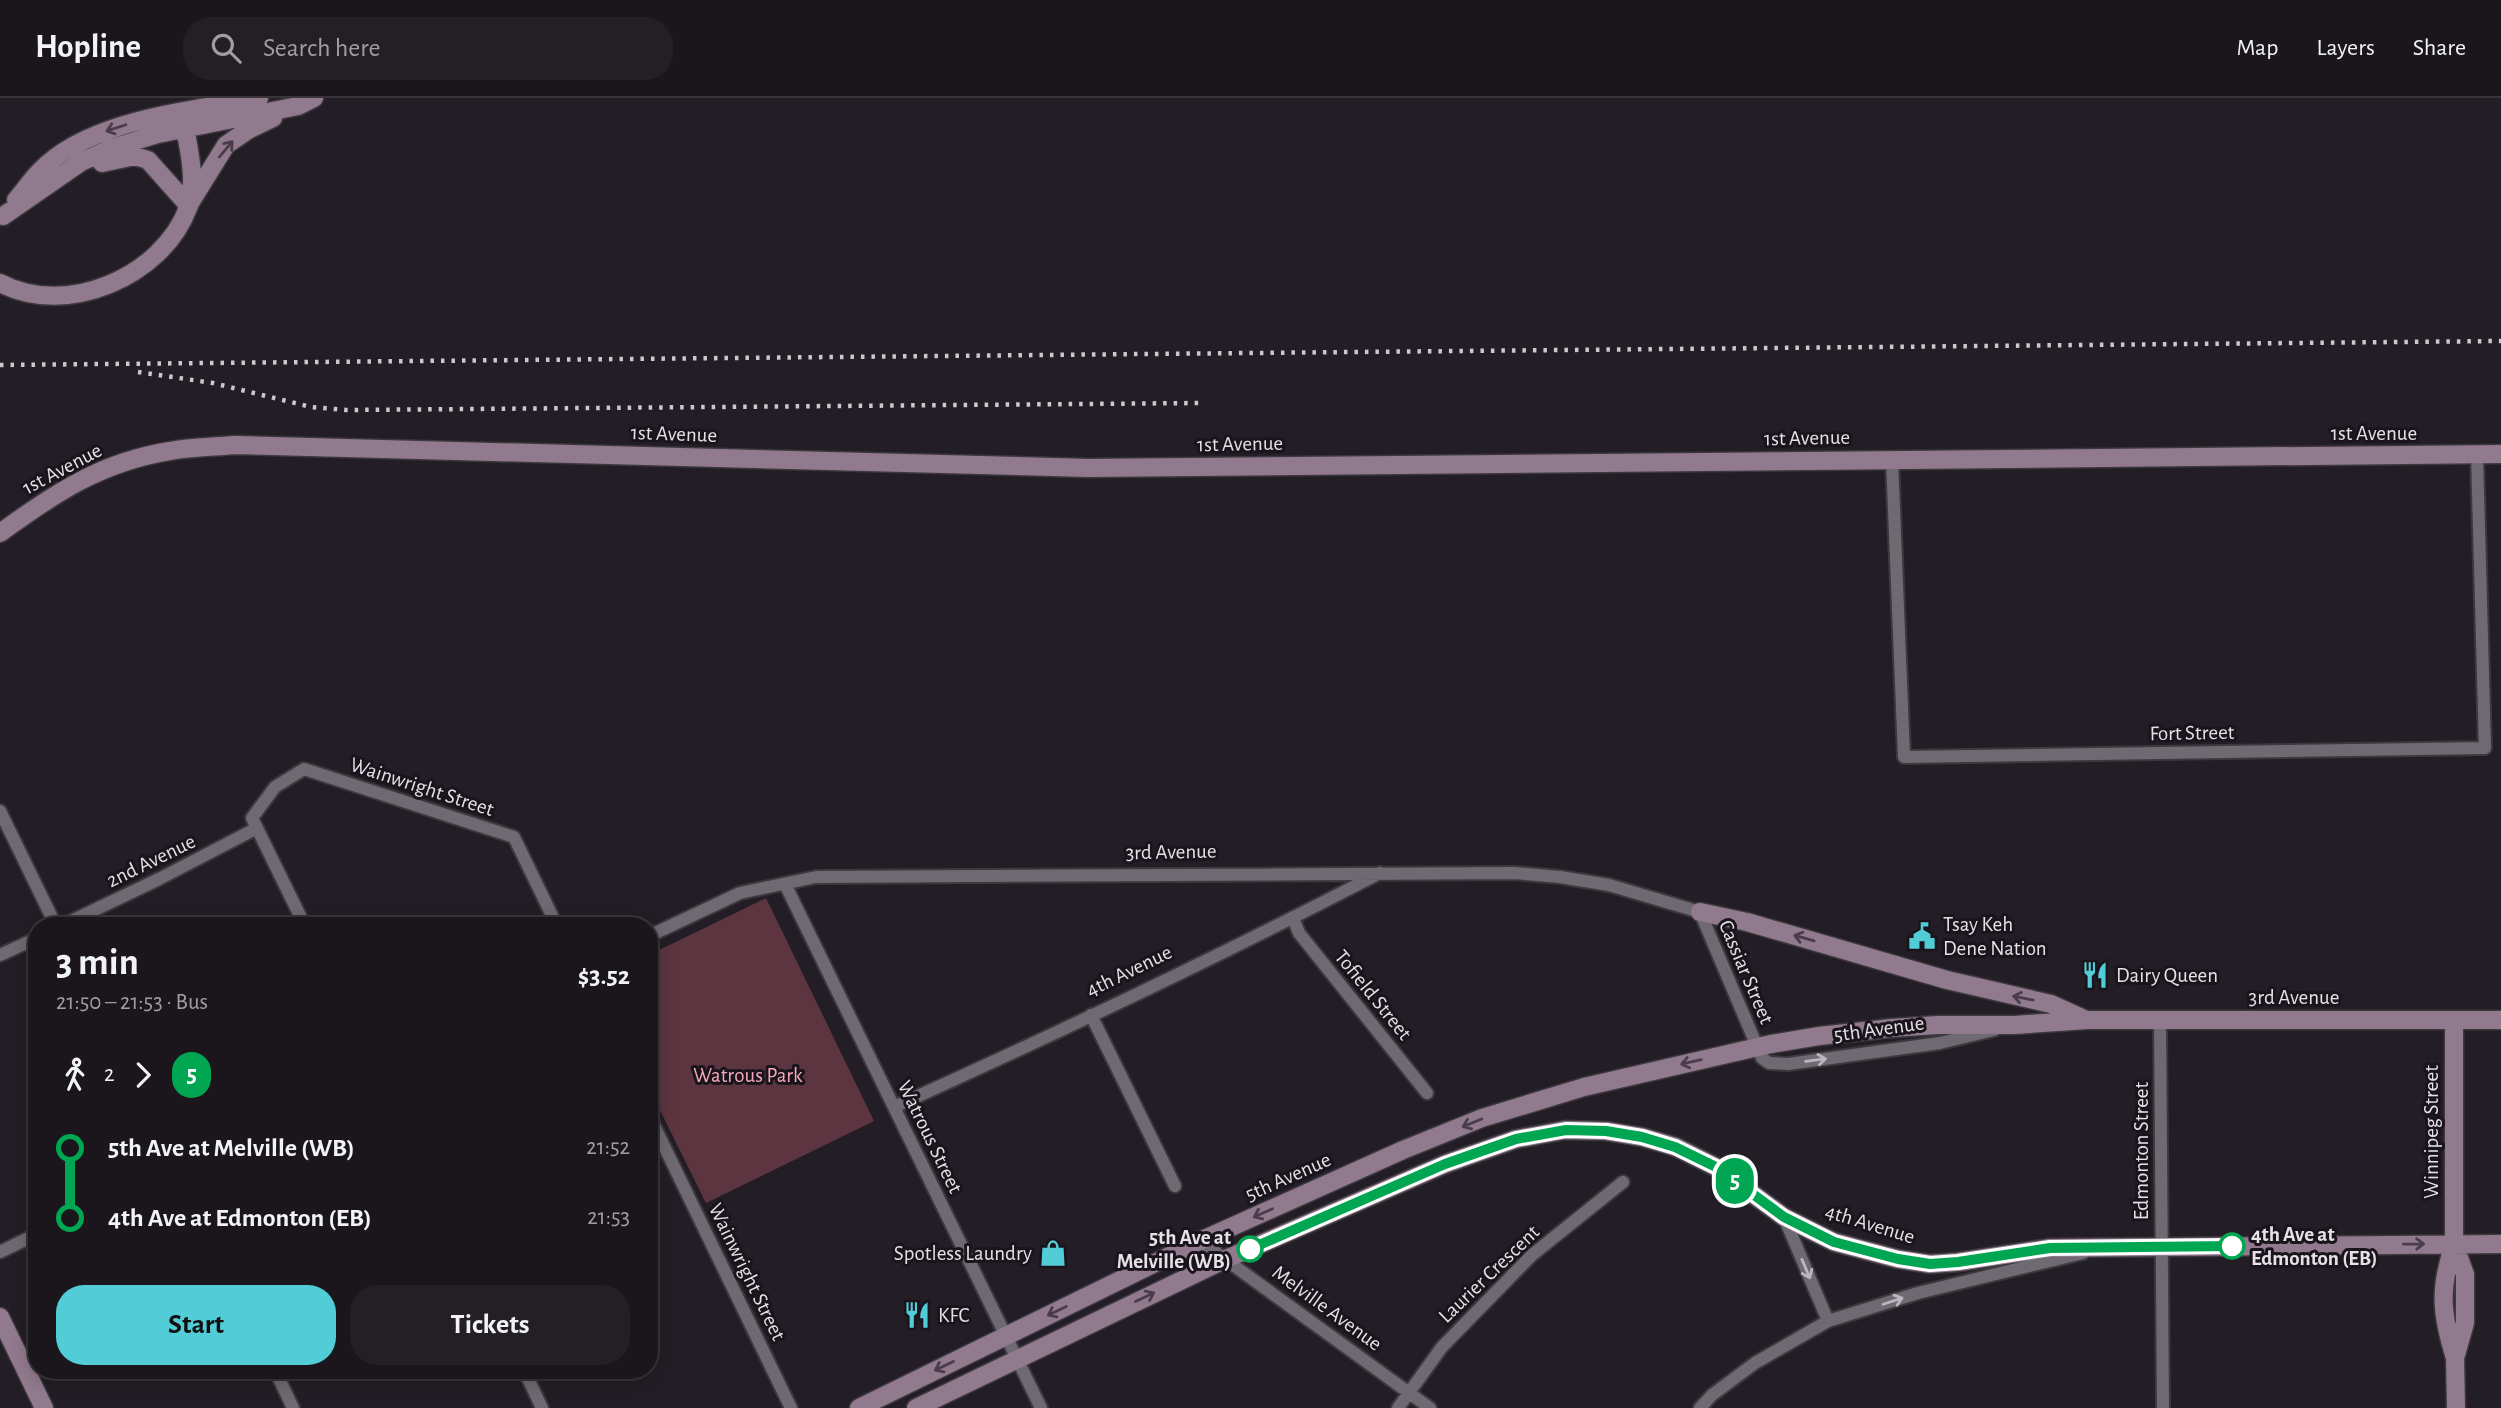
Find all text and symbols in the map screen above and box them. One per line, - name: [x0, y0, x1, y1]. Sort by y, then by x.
- search box: [183, 17, 673, 80]
- icon: search: [207, 29, 245, 67]
- text: Hopline: [35, 31, 141, 64]
- text: Search here: [263, 35, 381, 61]
- text: Map: [2236, 36, 2278, 60]
- text: Layers: [2316, 36, 2375, 60]
- text: Share: [2413, 36, 2466, 60]
- one-way arrow: [105, 123, 127, 135]
- one-way arrow: [217, 140, 233, 158]
- street label: 1st Avenue: [630, 422, 718, 446]
- street label: 1st Avenue: [2331, 423, 2417, 444]
- street label: 1st Avenue: [1764, 427, 1850, 449]
- street label: 1st Avenue: [1197, 433, 1283, 455]
- street label: 1st Avenue: [19, 439, 105, 499]
- street label: Fort Street: [2149, 722, 2235, 744]
- street label: Wainwright Street: [348, 754, 497, 820]
- street label: 2nd Avenue: [103, 831, 199, 891]
- street label: 3rd Avenue: [1125, 841, 1217, 863]
- place label: Tsay Keh Dene Nation: [1943, 914, 2047, 959]
- street label: Cassiar Street: [1715, 917, 1777, 1027]
- public building icon: Tsay Keh Dene Nation: [1907, 921, 1937, 951]
- one-way arrow: [1793, 931, 1815, 944]
- street label: 4th Avenue: [1083, 941, 1175, 1001]
- text: 3 min: [56, 944, 139, 982]
- street label: Tofield Street: [1331, 946, 1416, 1044]
- restaurant icon: Dairy Queen: [2080, 960, 2110, 990]
- text: $3.52: [578, 963, 630, 989]
- place label: Dairy Queen: [2116, 965, 2218, 986]
- street label: 3rd Avenue: [2249, 987, 2339, 1008]
- one-way arrow: [2012, 990, 2035, 1004]
- text: 21:50 – 21:53 · Bus: [56, 991, 208, 1014]
- street label: 5th Avenue: [1832, 1012, 1926, 1046]
- one-way arrow: [1804, 1054, 1827, 1067]
- icon: walk: [56, 1056, 94, 1094]
- icon: forward: [124, 1056, 162, 1094]
- one-way arrow: [1680, 1056, 1703, 1070]
- text: 2: [104, 1063, 114, 1086]
- text: 5: [186, 1063, 197, 1087]
- park label: Watrous Park: [693, 1065, 803, 1086]
- street label: Winnipeg Street: [2421, 1065, 2442, 1199]
- street label: Watrous Street: [894, 1077, 966, 1197]
- street label: Edmonton Street: [2131, 1081, 2152, 1220]
- one-way arrow: [1461, 1117, 1483, 1130]
- text: 5th Ave at Melville (WB): [108, 1135, 355, 1161]
- text: 21:52: [586, 1136, 630, 1159]
- street label: 5th Avenue: [1242, 1149, 1334, 1205]
- line badge: 5: [1712, 1158, 1758, 1204]
- text: 5: [1730, 1169, 1740, 1193]
- street label: Wainwright Street: [705, 1200, 789, 1344]
- street label: 4th Avenue: [1823, 1200, 1917, 1248]
- text: 4th Ave at Edmonton (EB): [108, 1205, 372, 1231]
- text: 21:53: [587, 1206, 630, 1229]
- one-way arrow: [1253, 1207, 1274, 1220]
- street label: Laurier Crescent: [1435, 1221, 1544, 1327]
- place label: 4th Ave at Edmonton (EB): [2251, 1224, 2377, 1269]
- place label: 5th Ave at Melville (WB): [1117, 1227, 1231, 1272]
- marker: 4th Ave at Edmonton (EB): [2219, 1233, 2245, 1259]
- marker: 5th Ave at Melville (WB): [1237, 1236, 1263, 1262]
- shop icon: Spotless Laundry: [1038, 1238, 1068, 1268]
- one-way arrow: [2402, 1238, 2425, 1251]
- place label: Spotless Laundry: [894, 1243, 1032, 1264]
- one-way arrow: [1800, 1258, 1813, 1279]
- street label: Melville Avenue: [1268, 1261, 1386, 1355]
- button: Start: [56, 1285, 336, 1365]
- button: Tickets: [350, 1285, 630, 1365]
- one-way arrow: [1134, 1290, 1155, 1304]
- one-way arrow: [1881, 1294, 1903, 1306]
- restaurant icon: KFC: [902, 1300, 932, 1330]
- one-way arrow: [1047, 1304, 1068, 1318]
- place label: KFC: [938, 1305, 970, 1326]
- one-way arrow: [934, 1360, 955, 1374]

